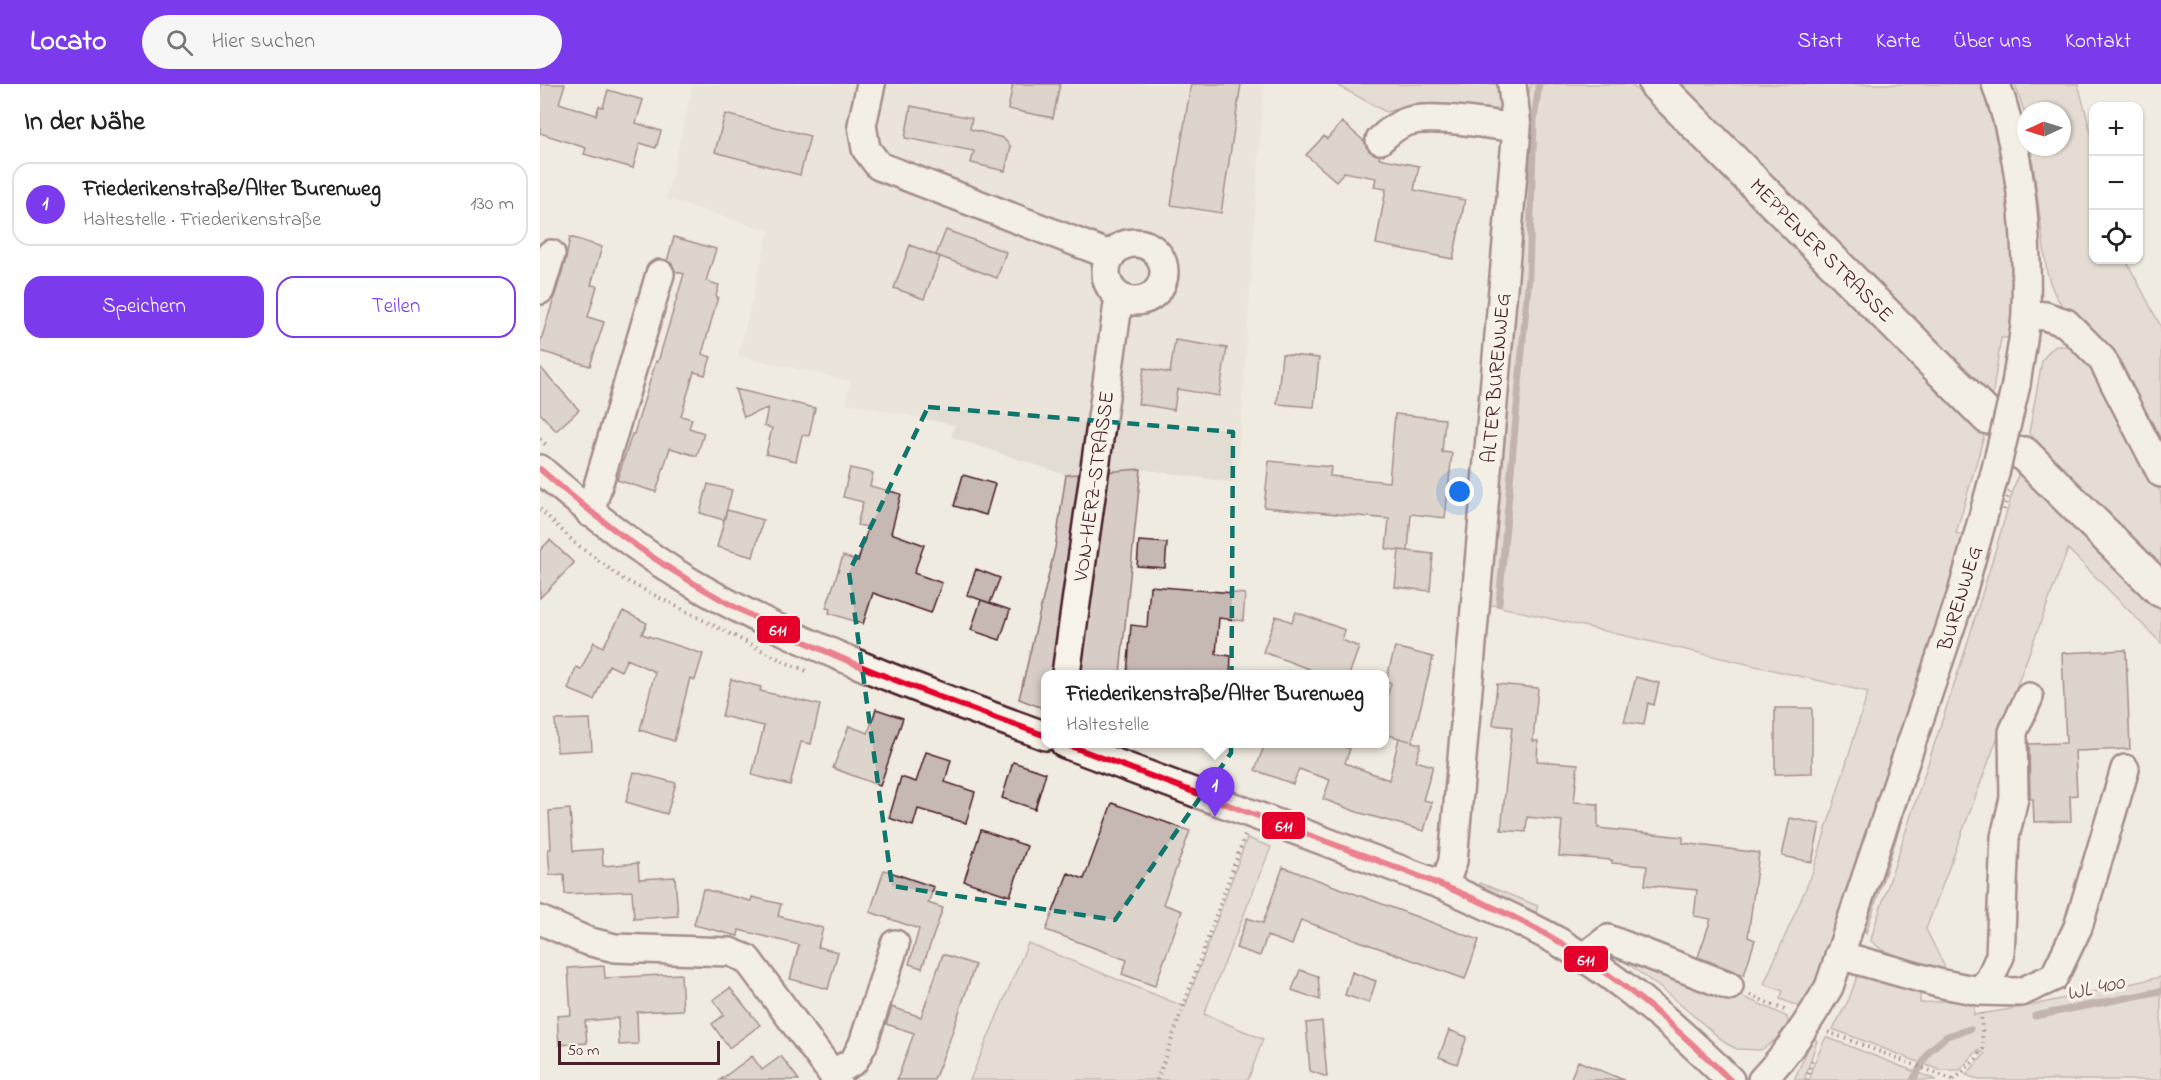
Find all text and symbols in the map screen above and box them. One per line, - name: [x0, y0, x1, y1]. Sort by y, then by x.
- search box: [142, 15, 562, 69]
- text: Locato: [30, 22, 106, 63]
- icon: search: [163, 26, 196, 59]
- text: Hier suchen: [211, 26, 315, 58]
- text: Start: [1797, 27, 1843, 57]
- text: Karte: [1876, 27, 1920, 57]
- text: Über uns: [1953, 27, 2032, 57]
- text: Kontakt: [2065, 27, 2131, 57]
- north arrow: [2017, 102, 2071, 156]
- map controls: [2089, 102, 2143, 264]
- button: +: [2089, 102, 2143, 156]
- text: In der Nähe: [24, 104, 145, 142]
- button: −: [2089, 156, 2143, 210]
- street label: MEPPENER STRASSE: [1742, 172, 1900, 330]
- text: Friederikenstraße/Alter Burenweg: [83, 174, 381, 206]
- text: 1: [42, 190, 49, 219]
- text: 130 m: [470, 190, 514, 219]
- text: Haltestelle · Friederikenstraße: [83, 206, 321, 235]
- button: locate: [2089, 210, 2143, 264]
- button: Speichern: [24, 276, 264, 338]
- button: Teilen: [276, 276, 516, 338]
- street label: ALTER BURENWEG: [1475, 292, 1519, 464]
- street label: VON-HERZ-STRASSE: [1067, 389, 1123, 584]
- your location: [1445, 477, 1474, 506]
- street label: BURENWEG: [1930, 543, 1991, 656]
- line badge: 611: [756, 615, 801, 644]
- text: 611: [768, 619, 788, 643]
- popup: [1041, 670, 1389, 748]
- text: Friederikenstraße/Alter Burenweg: [1066, 679, 1364, 711]
- text: Haltestelle: [1066, 711, 1149, 740]
- pin: 1: [1196, 768, 1234, 817]
- line badge: 611: [1261, 811, 1306, 840]
- text: 611: [1274, 815, 1294, 839]
- line badge: 611: [1563, 945, 1609, 973]
- text: 611: [1576, 949, 1596, 973]
- water label: WL 400: [2064, 967, 2129, 1011]
- scale bar: [558, 1038, 720, 1066]
- text: 50 m: [567, 1039, 599, 1063]

